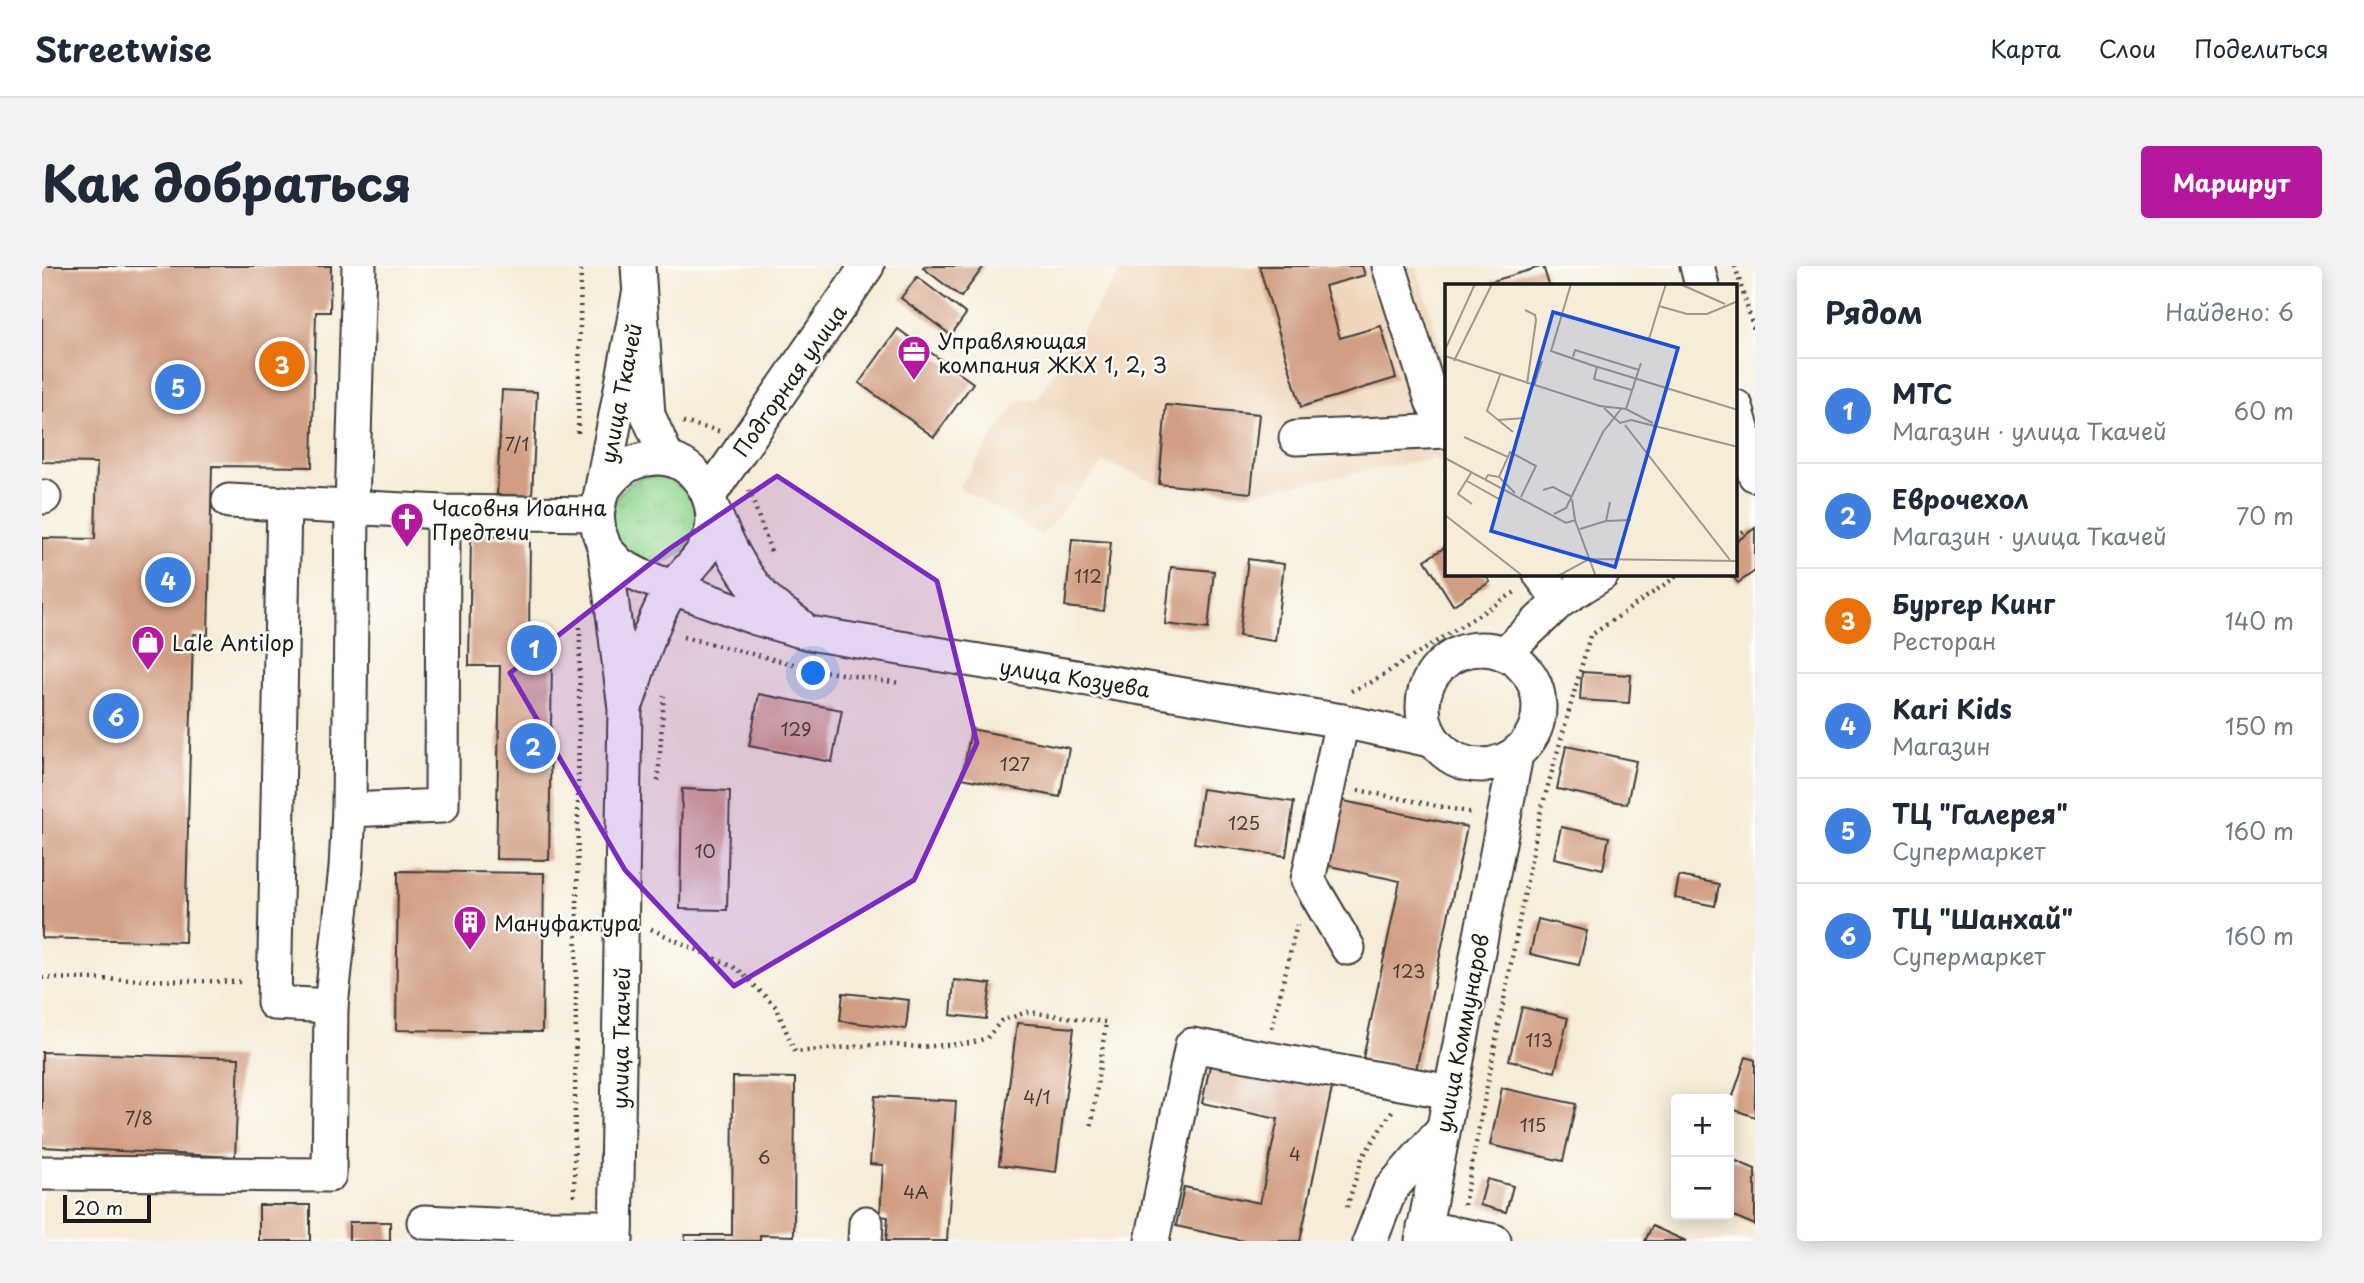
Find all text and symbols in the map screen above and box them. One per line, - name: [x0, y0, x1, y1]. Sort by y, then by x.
- text: Streetwise: [35, 23, 212, 73]
- text: Карта: [1990, 30, 2061, 66]
- text: Слои: [2099, 30, 2156, 66]
- text: Поделиться: [2194, 30, 2329, 66]
- text: Как добраться: [42, 145, 412, 219]
- button: Маршрут: [2141, 146, 2322, 218]
- inset map: [1445, 284, 1738, 576]
- text: Рядом: [1825, 289, 1923, 334]
- text: Найдено: 6: [2165, 294, 2294, 329]
- street label: Подгорная улица: [724, 297, 854, 463]
- street label: улица Ткачей: [591, 320, 649, 466]
- place label: Управляющая компания ЖКХ 1, 2, 3: [938, 324, 1167, 380]
- office icon: Управляющая компания ЖКХ 1, 2, 3: [895, 333, 933, 382]
- pin: 3: [259, 338, 305, 390]
- pin: 5: [155, 361, 201, 413]
- text: МТС: [1892, 374, 1952, 413]
- text: 1: [1843, 393, 1854, 428]
- text: 60 m: [2234, 393, 2294, 428]
- text: Магазин · улица Ткачей: [1892, 413, 2167, 448]
- house number: 7/1: [505, 430, 529, 457]
- text: Еврочехол: [1892, 479, 2029, 518]
- place label: Часовня Иоанна Предтечи: [432, 491, 607, 547]
- text: 2: [1840, 498, 1856, 533]
- text: 70 m: [2236, 498, 2294, 533]
- church icon: Часовня Иоанна Предтечи: [388, 500, 426, 549]
- text: Магазин · улица Ткачей: [1892, 518, 2167, 553]
- pin: 4: [145, 554, 191, 606]
- house number: 112: [1074, 562, 1102, 589]
- text: Бургер Кинг: [1892, 584, 2055, 623]
- text: 3: [1840, 603, 1856, 638]
- text: 140 m: [2225, 603, 2294, 638]
- pin: 1: [511, 622, 557, 674]
- shop icon: Lale Antilop: [129, 623, 167, 672]
- text: Ресторан: [1892, 623, 1996, 658]
- place label: Lale Antilop: [172, 626, 294, 658]
- street label: улица Козуева: [997, 649, 1153, 705]
- your location: [796, 656, 830, 690]
- text: Kari Kids: [1892, 689, 2012, 728]
- pin: 6: [93, 690, 139, 742]
- text: 4: [1840, 708, 1856, 743]
- text: 150 m: [2225, 708, 2294, 743]
- house number: 129: [780, 715, 812, 742]
- pin: 2: [510, 720, 556, 772]
- text: Магазин: [1892, 728, 1991, 763]
- house number: 127: [1000, 750, 1030, 777]
- text: ТЦ "Галерея": [1892, 794, 2068, 833]
- house number: 125: [1228, 809, 1260, 836]
- text: 5: [1841, 813, 1855, 848]
- text: 160 m: [2225, 813, 2294, 848]
- text: Супермаркет: [1892, 833, 2046, 868]
- house number: 10: [694, 837, 716, 864]
- text: ТЦ "Шанхай": [1892, 899, 2073, 938]
- building icon: Мануфактура: [451, 903, 489, 952]
- place label: Мануфактура: [494, 906, 640, 938]
- text: 6: [1840, 918, 1856, 953]
- text: 160 m: [2225, 918, 2294, 953]
- street label: улица Коммунаров: [1426, 931, 1496, 1135]
- text: Супермаркет: [1892, 938, 2046, 973]
- house number: 123: [1393, 957, 1425, 984]
- street label: улица Ткачей: [603, 967, 637, 1109]
- house number: 113: [1525, 1026, 1553, 1053]
- house number: 4/1: [1023, 1083, 1051, 1110]
- map controls: [1671, 1094, 1734, 1220]
- button: +: [1671, 1094, 1734, 1157]
- house number: 7/8: [125, 1104, 153, 1131]
- house number: 115: [1520, 1111, 1546, 1138]
- house number: 4: [1289, 1140, 1301, 1167]
- house number: 6: [758, 1143, 770, 1170]
- button: −: [1671, 1157, 1734, 1220]
- house number: 4А: [903, 1178, 929, 1205]
- scale bar: [63, 1192, 150, 1224]
- text: 20 m: [74, 1193, 123, 1221]

